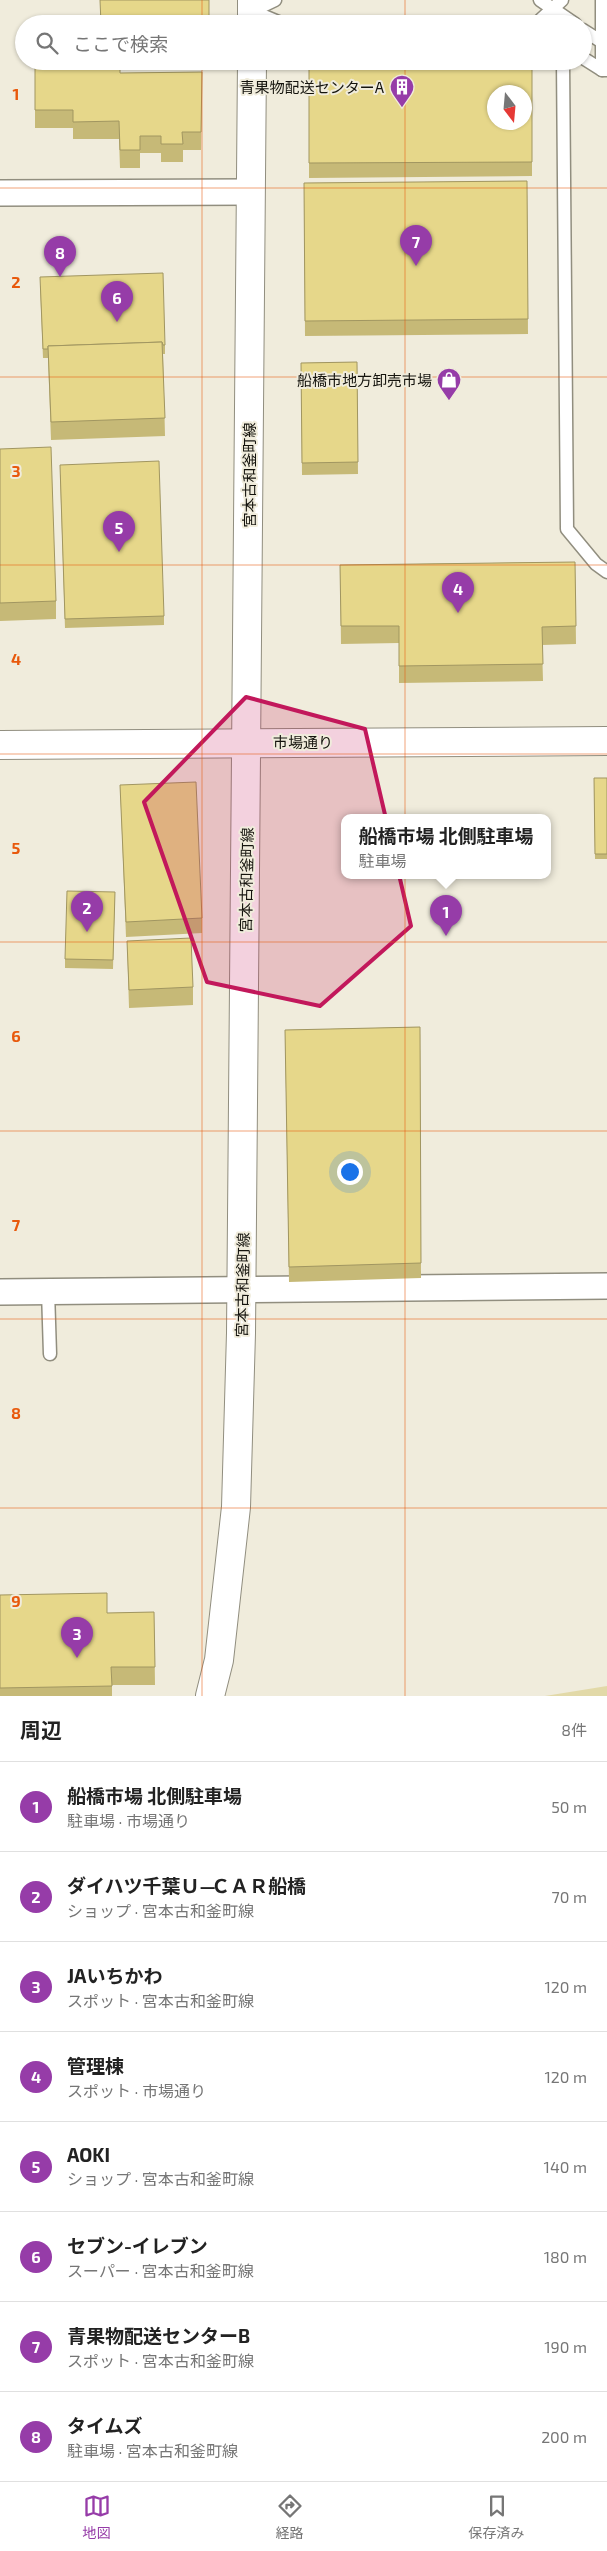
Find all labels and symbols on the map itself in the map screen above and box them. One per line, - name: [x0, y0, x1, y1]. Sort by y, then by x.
- building icon: 青果物配送センターA: [389, 74, 415, 108]
- place label: 青果物配送センターA: [240, 78, 385, 96]
- text: 1: [13, 84, 19, 103]
- north arrow: [487, 85, 532, 130]
- pin: 7: [400, 225, 432, 266]
- pin: 8: [44, 236, 76, 277]
- text: 2: [11, 272, 21, 291]
- pin: 6: [101, 281, 133, 322]
- shop icon: 船橋市地方卸売市場: [436, 367, 462, 401]
- place label: 船橋市地方卸売市場: [297, 371, 432, 389]
- street label: 宮本古和釜町線: [240, 422, 258, 528]
- text: 3: [11, 461, 21, 480]
- pin: 5: [103, 511, 135, 552]
- pin: 4: [442, 572, 474, 613]
- text: 4: [11, 649, 21, 668]
- street label: 市場通り: [273, 733, 333, 751]
- street label: 宮本古和釜町線: [236, 827, 256, 933]
- text: 5: [12, 838, 21, 857]
- pin: 2: [71, 891, 103, 932]
- pin: 1: [430, 895, 462, 936]
- text: 6: [11, 1026, 21, 1045]
- your location: [337, 1159, 363, 1185]
- text: 7: [12, 1215, 21, 1234]
- street label: 宮本古和釜町線: [232, 1232, 252, 1338]
- text: 8: [11, 1403, 21, 1422]
- text: 9: [11, 1591, 21, 1610]
- pin: 3: [61, 1617, 93, 1658]

